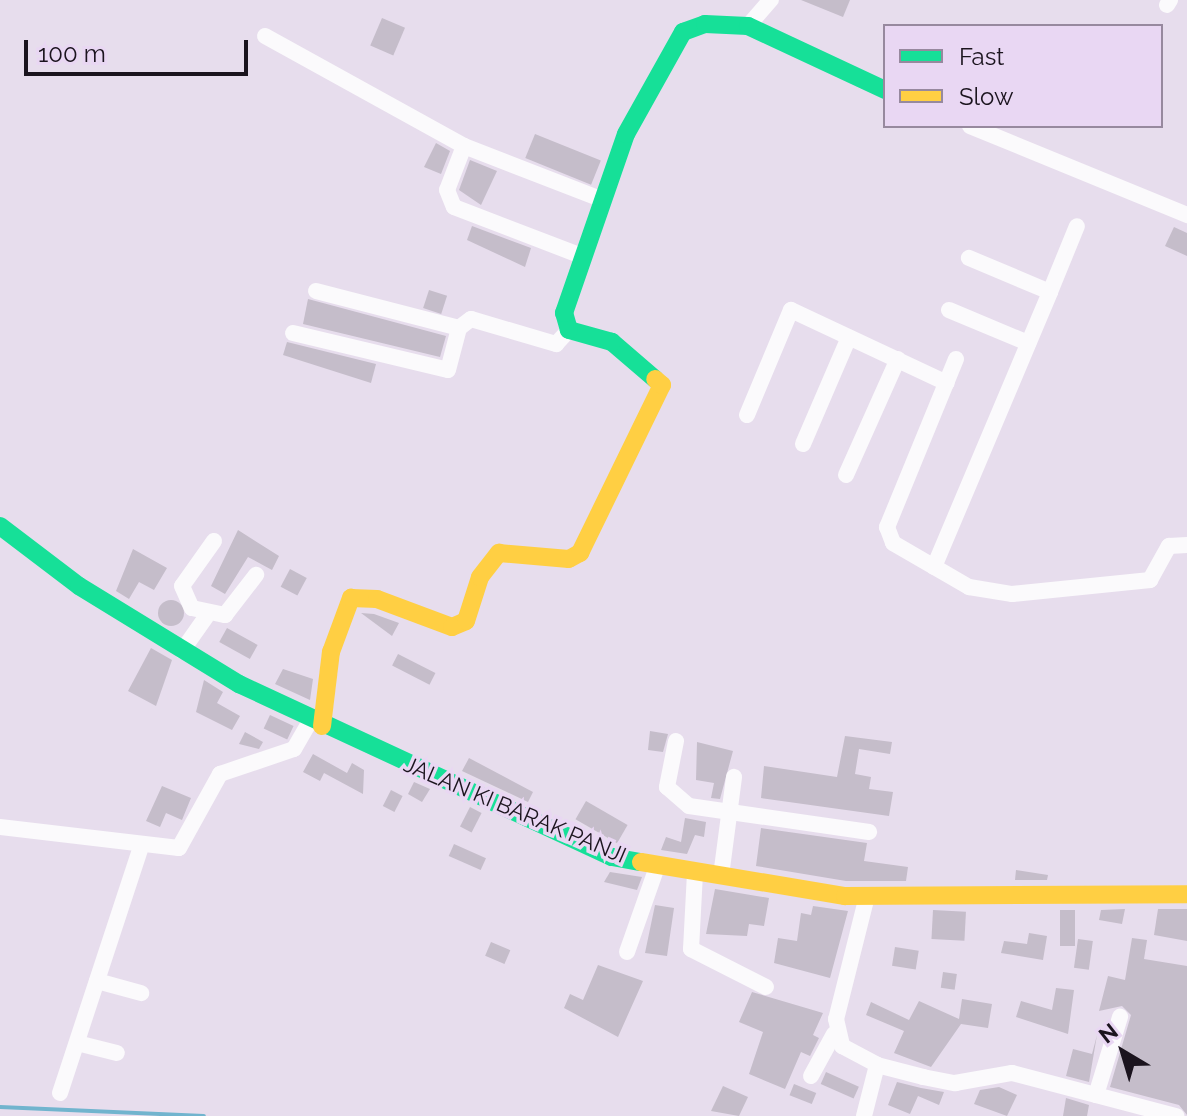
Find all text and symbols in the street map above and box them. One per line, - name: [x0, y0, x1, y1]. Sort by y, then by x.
- scale bar: [28, 24, 252, 74]
- legend: [883, 24, 1163, 128]
- text: 100 m: [38, 39, 106, 68]
- text: Fast: [959, 42, 1004, 71]
- text: Slow: [959, 82, 1013, 111]
- street label: JALAN KI BARAK PANJI: [400, 751, 630, 869]
- north arrow: [1083, 1012, 1163, 1092]
- text: N: [1094, 1018, 1123, 1049]

